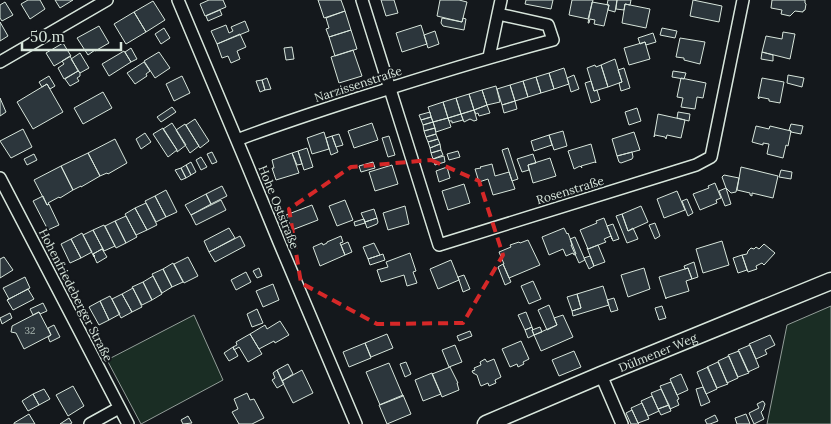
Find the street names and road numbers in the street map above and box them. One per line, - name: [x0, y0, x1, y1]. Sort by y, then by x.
- street label: Narzissenstraße: [312, 63, 404, 105]
- street label: Hohe Oststraße: [255, 163, 303, 251]
- street label: Rosenstraße: [534, 172, 606, 207]
- street label: Hohenfriedeberger Straße: [36, 226, 116, 364]
- street label: Dülmener Weg: [616, 329, 699, 375]

